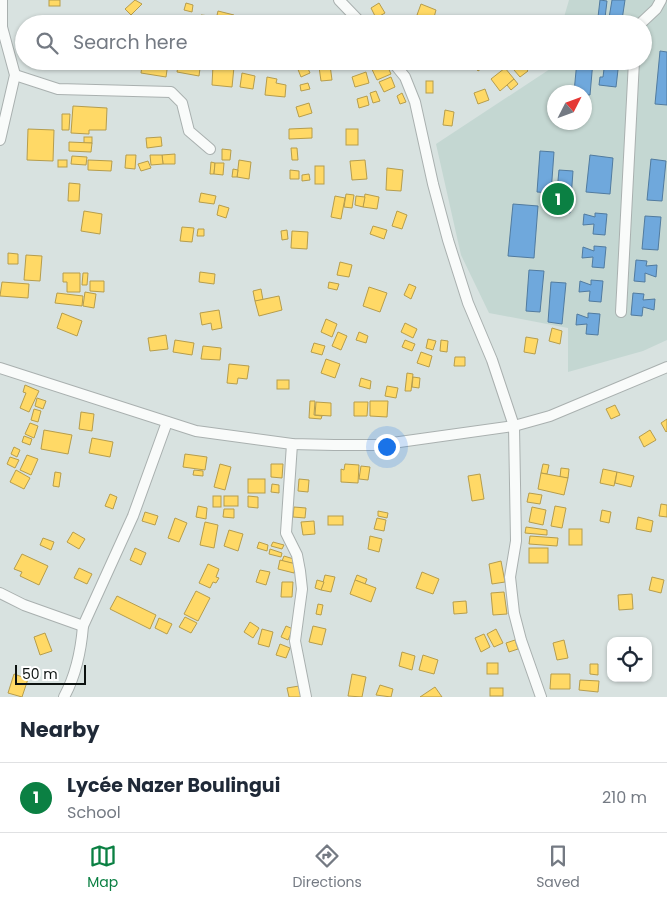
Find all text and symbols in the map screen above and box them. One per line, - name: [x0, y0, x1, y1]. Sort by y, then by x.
- search box: [15, 15, 652, 70]
- icon: search: [33, 29, 61, 57]
- text: Search here: [73, 29, 187, 56]
- north arrow: [547, 85, 592, 130]
- pin: 1: [542, 180, 574, 218]
- your location: [374, 434, 400, 460]
- map controls: [607, 637, 652, 682]
- button: locate: [607, 637, 652, 682]
- scale bar: [15, 662, 86, 685]
- text: 50 m: [22, 664, 58, 684]
- text: Nearby: [20, 715, 100, 744]
- text: Lycée Nazer Boulingui: [67, 772, 280, 799]
- text: 1: [33, 786, 39, 809]
- text: 210 m: [602, 786, 647, 809]
- text: School: [67, 801, 121, 824]
- tab: Map: [87, 842, 118, 893]
- tab: Directions: [292, 842, 362, 893]
- tab: Saved: [536, 842, 580, 893]

